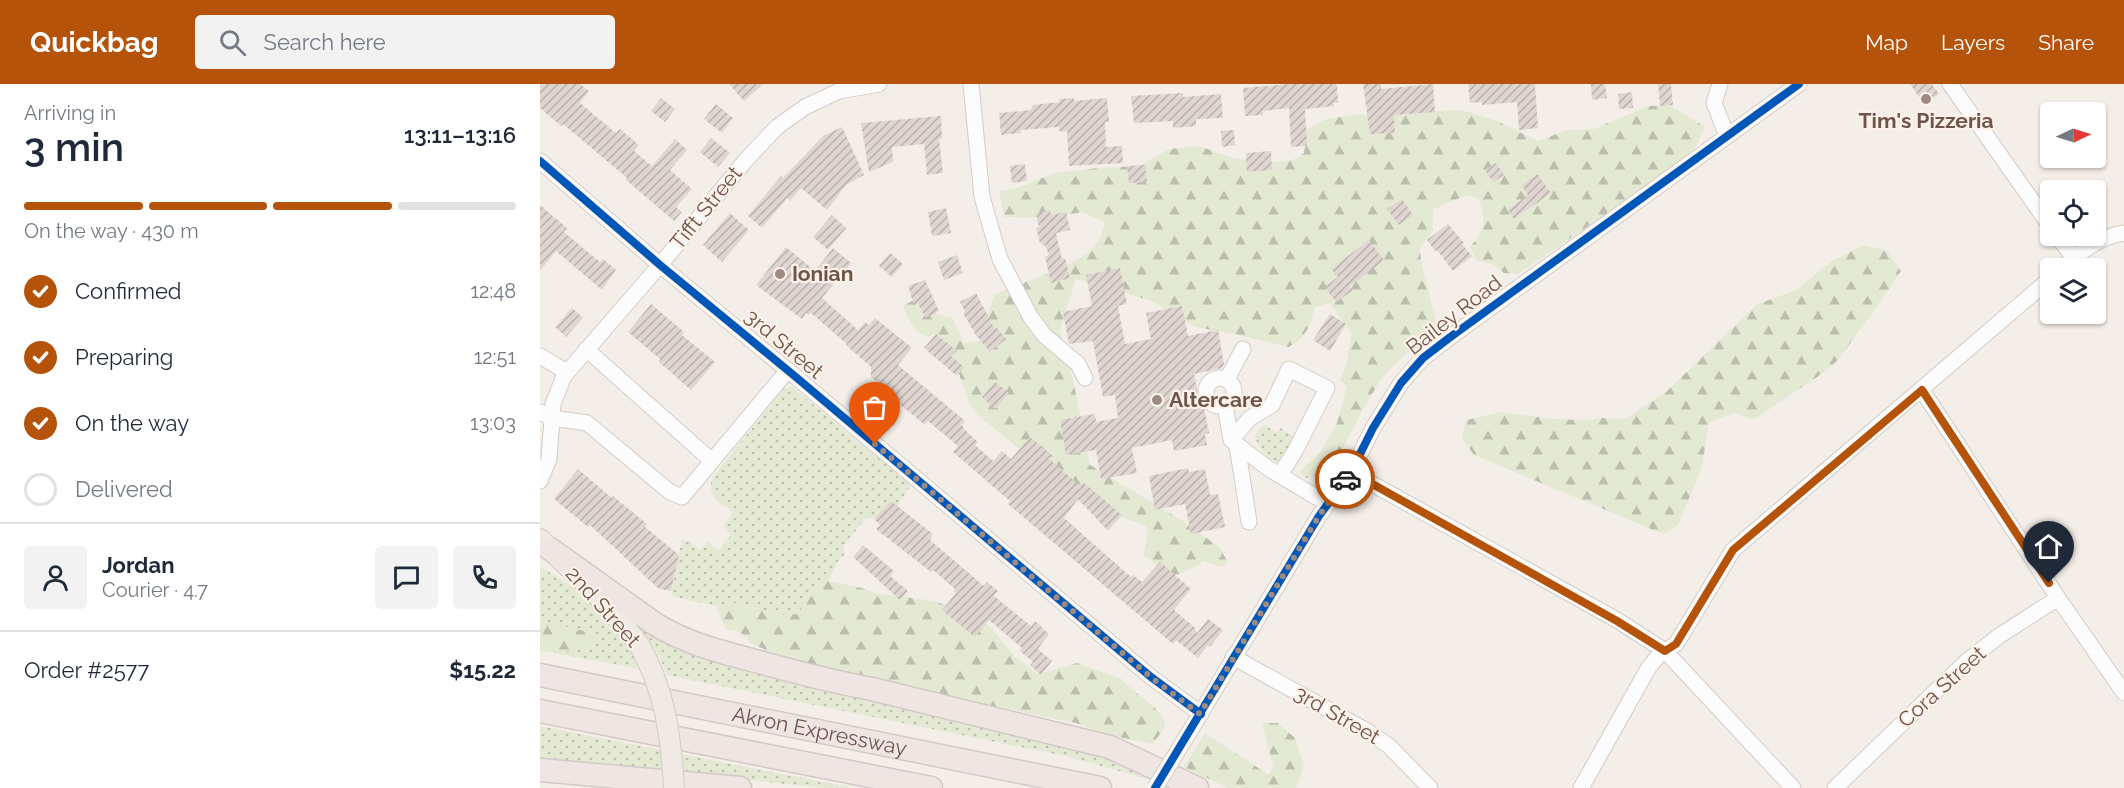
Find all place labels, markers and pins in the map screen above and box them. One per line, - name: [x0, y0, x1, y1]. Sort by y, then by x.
- marker: Tim's Pizzeria: [1919, 92, 1933, 106]
- place label: Tim's Pizzeria: [1859, 108, 1993, 133]
- place label: Ionian: [792, 261, 853, 286]
- marker: Ionian: [773, 267, 787, 281]
- pin: [849, 382, 900, 444]
- place label: Altercare: [1169, 387, 1263, 412]
- marker: Altercare: [1150, 393, 1164, 407]
- pin: [2023, 521, 2074, 583]

